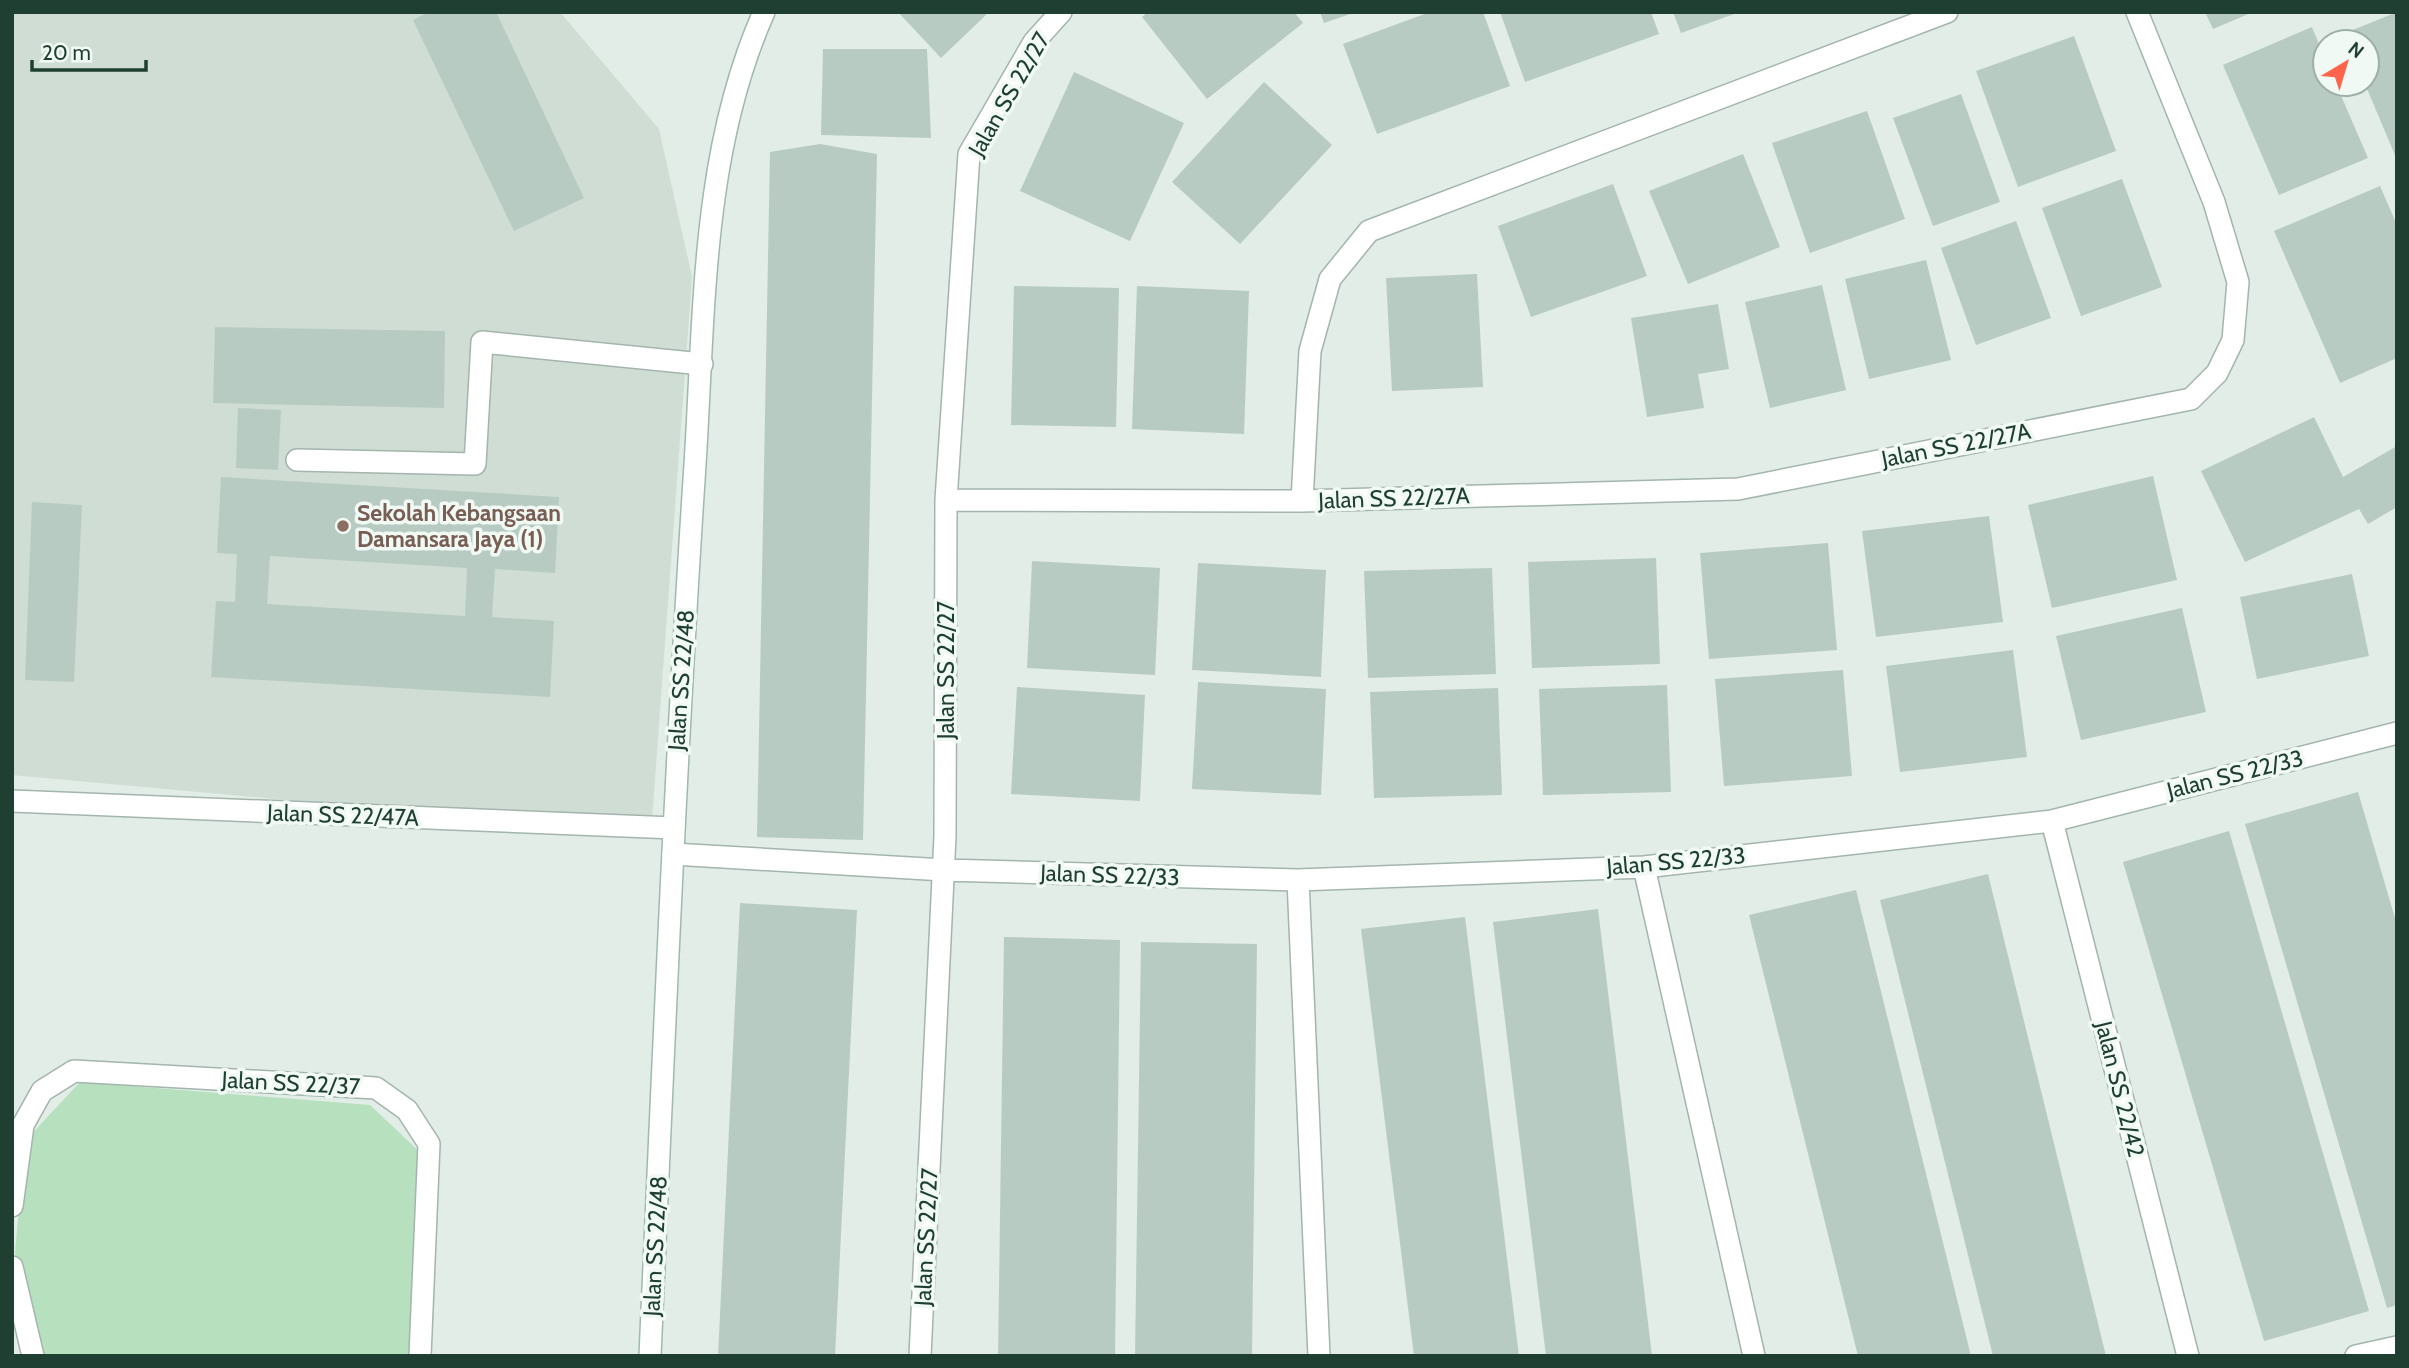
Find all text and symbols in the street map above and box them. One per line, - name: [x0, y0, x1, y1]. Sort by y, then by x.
- street label: Jalan SS 22/27: [962, 27, 1056, 162]
- scale bar: [32, 28, 145, 72]
- north arrow: [2311, 28, 2381, 98]
- text: N: [2344, 37, 2369, 63]
- text: 20 m: [42, 40, 91, 65]
- street label: Jalan SS 22/27A: [1878, 417, 2033, 473]
- street label: Jalan SS 22/27A: [1317, 481, 1470, 515]
- place label: Sekolah Kebangsaan Damansara Jaya (1): [357, 499, 561, 553]
- marker: Sekolah Kebangsaan Damansara Jaya (1): [335, 518, 351, 534]
- street label: Jalan SS 22/27: [932, 600, 960, 740]
- street label: Jalan SS 22/48: [662, 609, 700, 752]
- street label: Jalan SS 22/33: [2163, 744, 2306, 805]
- street label: Jalan SS 22/47A: [266, 798, 419, 832]
- street label: Jalan SS 22/33: [1604, 841, 1747, 881]
- street label: Jalan SS 22/33: [1039, 859, 1180, 891]
- street label: Jalan SS 22/42: [2089, 1017, 2150, 1160]
- street label: Jalan SS 22/37: [220, 1065, 361, 1101]
- street label: Jalan SS 22/27: [908, 1167, 944, 1308]
- street label: Jalan SS 22/48: [637, 1175, 673, 1318]

